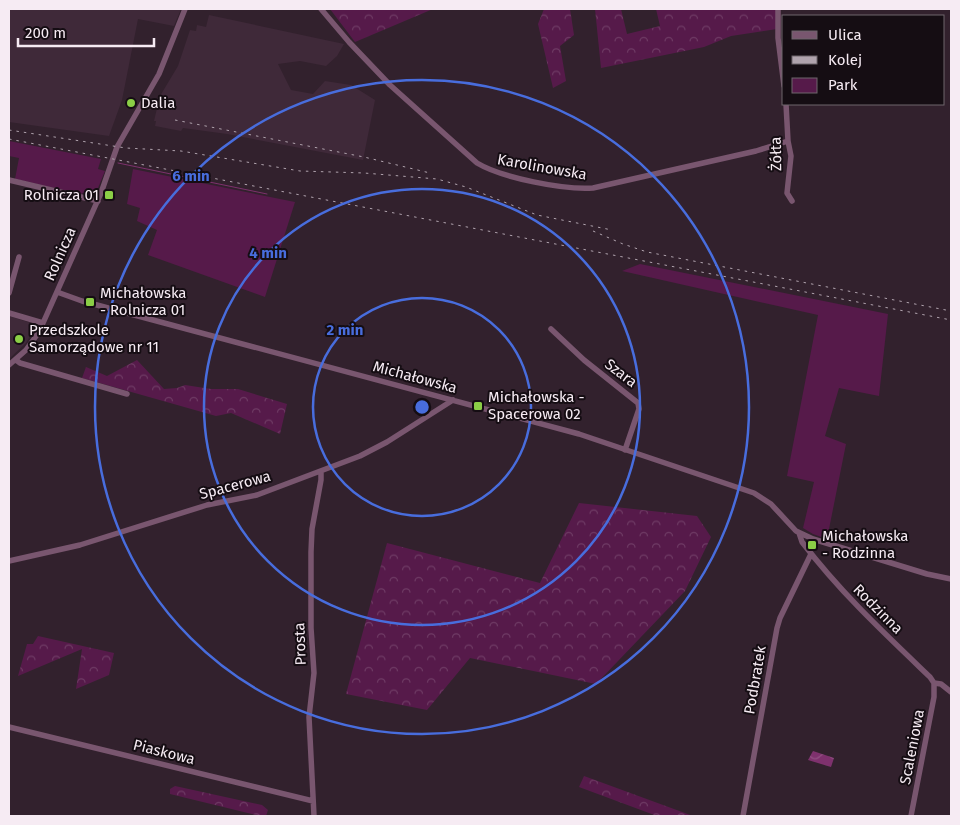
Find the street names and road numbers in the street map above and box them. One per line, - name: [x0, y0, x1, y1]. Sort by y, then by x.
- street label: Żółta: [767, 137, 785, 171]
- street label: Karolinowska: [496, 150, 588, 184]
- street label: Rolnicza: [40, 224, 80, 284]
- street label: Szara: [601, 355, 641, 391]
- street label: Michałowska: [371, 357, 459, 397]
- street label: Spacerowa: [197, 467, 273, 503]
- street label: Rodzinna: [849, 580, 907, 638]
- street label: Prosta: [290, 622, 310, 666]
- street label: Podbratek: [740, 644, 770, 716]
- street label: Scaleniowa: [896, 708, 928, 786]
- street label: Piaskowa: [131, 736, 197, 768]

